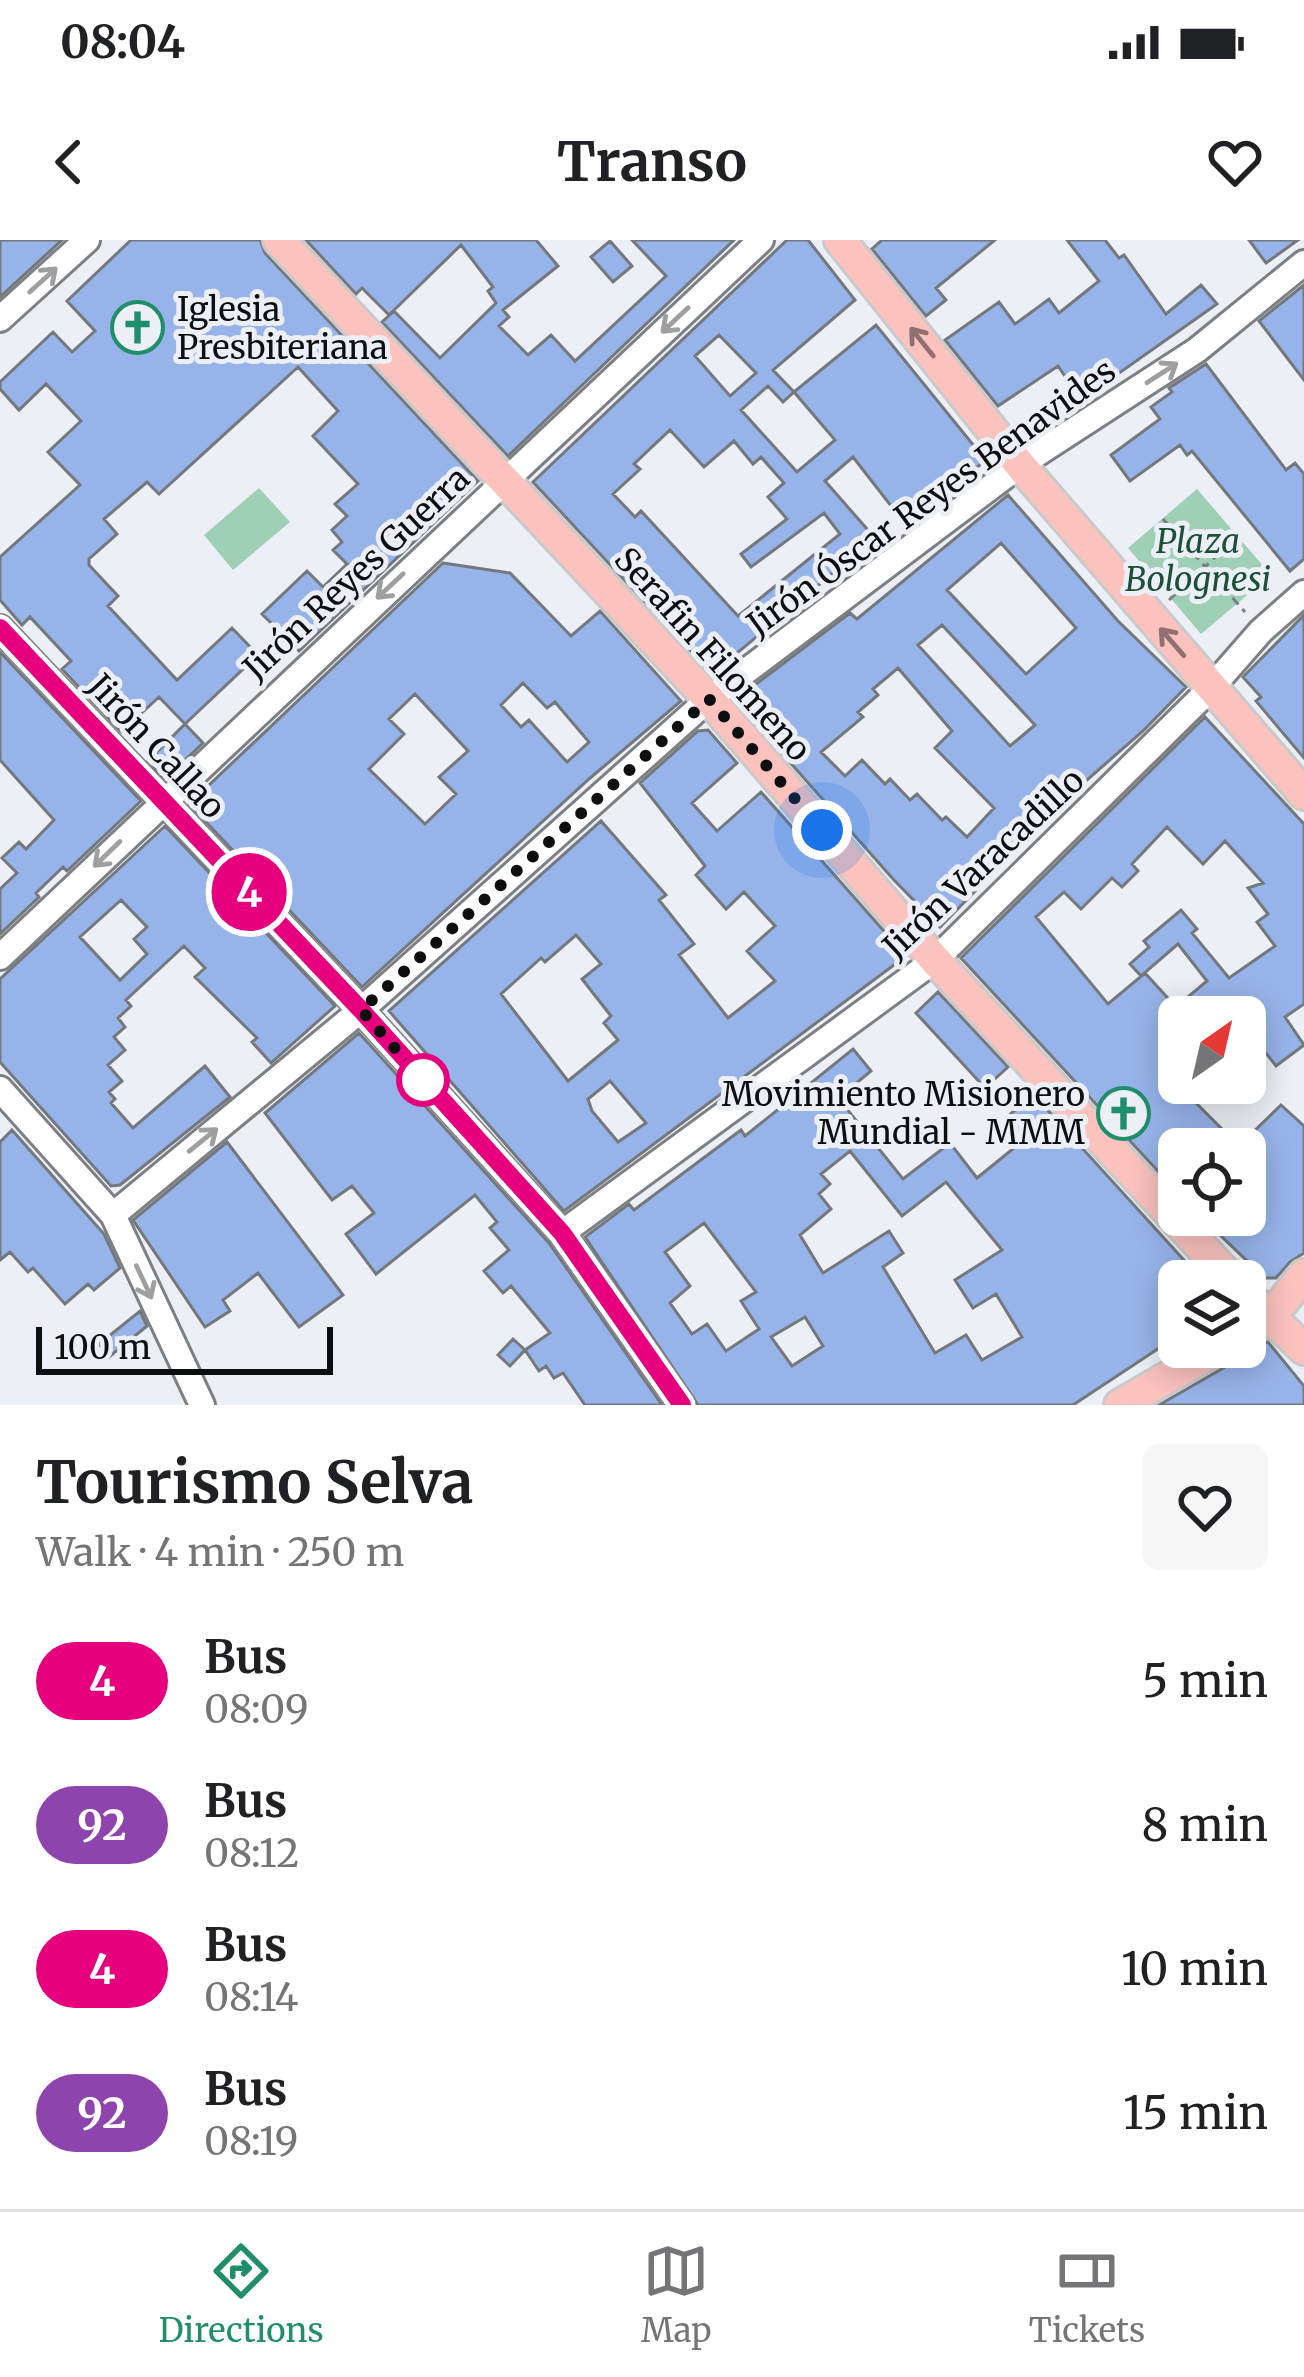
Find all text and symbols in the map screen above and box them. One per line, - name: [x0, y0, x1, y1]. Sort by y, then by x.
- text: 08:04: [60, 14, 185, 70]
- text: Transo: [557, 128, 747, 196]
- icon: back: [36, 129, 102, 195]
- icon: heart: [1202, 129, 1268, 195]
- one-way arrow: [28, 266, 58, 294]
- place label: Iglesia Presbiteriana: [177, 289, 388, 368]
- church icon: Iglesia Presbiteriana: [110, 300, 166, 356]
- one-way arrow: [661, 305, 690, 333]
- one-way arrow: [910, 327, 936, 359]
- street label: Jirón Óscar Reyes Benavides: [738, 349, 1123, 645]
- one-way arrow: [1144, 360, 1178, 385]
- street label: Jirón Reyes Guerra: [234, 458, 478, 689]
- park label: Plaza Bolognesi: [1125, 521, 1271, 600]
- street label: Serafin Filomeno: [606, 539, 819, 770]
- one-way arrow: [376, 572, 406, 600]
- one-way arrow: [1159, 627, 1187, 657]
- street label: Jirón Callao: [79, 665, 234, 827]
- street label: Jirón Varacadillo: [874, 760, 1092, 968]
- your location: [792, 800, 852, 860]
- one-way arrow: [93, 840, 122, 868]
- line badge: 4: [210, 853, 288, 931]
- text: 4: [236, 866, 262, 918]
- north arrow: [1158, 996, 1266, 1104]
- map controls: [1158, 996, 1266, 1368]
- unlabelled marker: [398, 1055, 448, 1105]
- place label: Movimiento Misionero Mundial - MMM: [722, 1074, 1085, 1153]
- church icon: Movimiento Misionero Mundial - MMM: [1096, 1085, 1152, 1141]
- one-way arrow: [187, 1127, 218, 1155]
- button: locate: [1158, 1128, 1266, 1236]
- button: layers: [1158, 1260, 1266, 1368]
- one-way arrow: [135, 1263, 157, 1299]
- scale bar: [36, 1321, 333, 1374]
- text: 100 m: [54, 1327, 151, 1368]
- button: heart: [1142, 1444, 1268, 1570]
- text: Tourismo Selva: [36, 1447, 473, 1519]
- text: Walk · 4 min · 250 m: [36, 1528, 405, 1577]
- text: Bus: [204, 1629, 287, 1685]
- text: 5 min: [1142, 1653, 1268, 1709]
- text: 4: [89, 1655, 115, 1707]
- text: 08:09: [204, 1685, 309, 1734]
- text: Bus: [204, 1773, 287, 1829]
- text: 8 min: [1142, 1797, 1268, 1853]
- text: 92: [77, 1799, 127, 1851]
- text: 08:12: [204, 1829, 299, 1878]
- text: Bus: [204, 1917, 287, 1973]
- text: 10 min: [1121, 1941, 1268, 1997]
- text: 4: [89, 1943, 115, 1995]
- text: 08:14: [204, 1973, 299, 2022]
- text: Bus: [204, 2061, 287, 2117]
- text: 15 min: [1123, 2085, 1268, 2141]
- text: 92: [77, 2087, 127, 2139]
- text: 08:19: [204, 2117, 298, 2166]
- tab: Directions: [159, 2238, 324, 2351]
- tab: Map: [641, 2238, 711, 2351]
- tab: Tickets: [1029, 2238, 1145, 2351]

